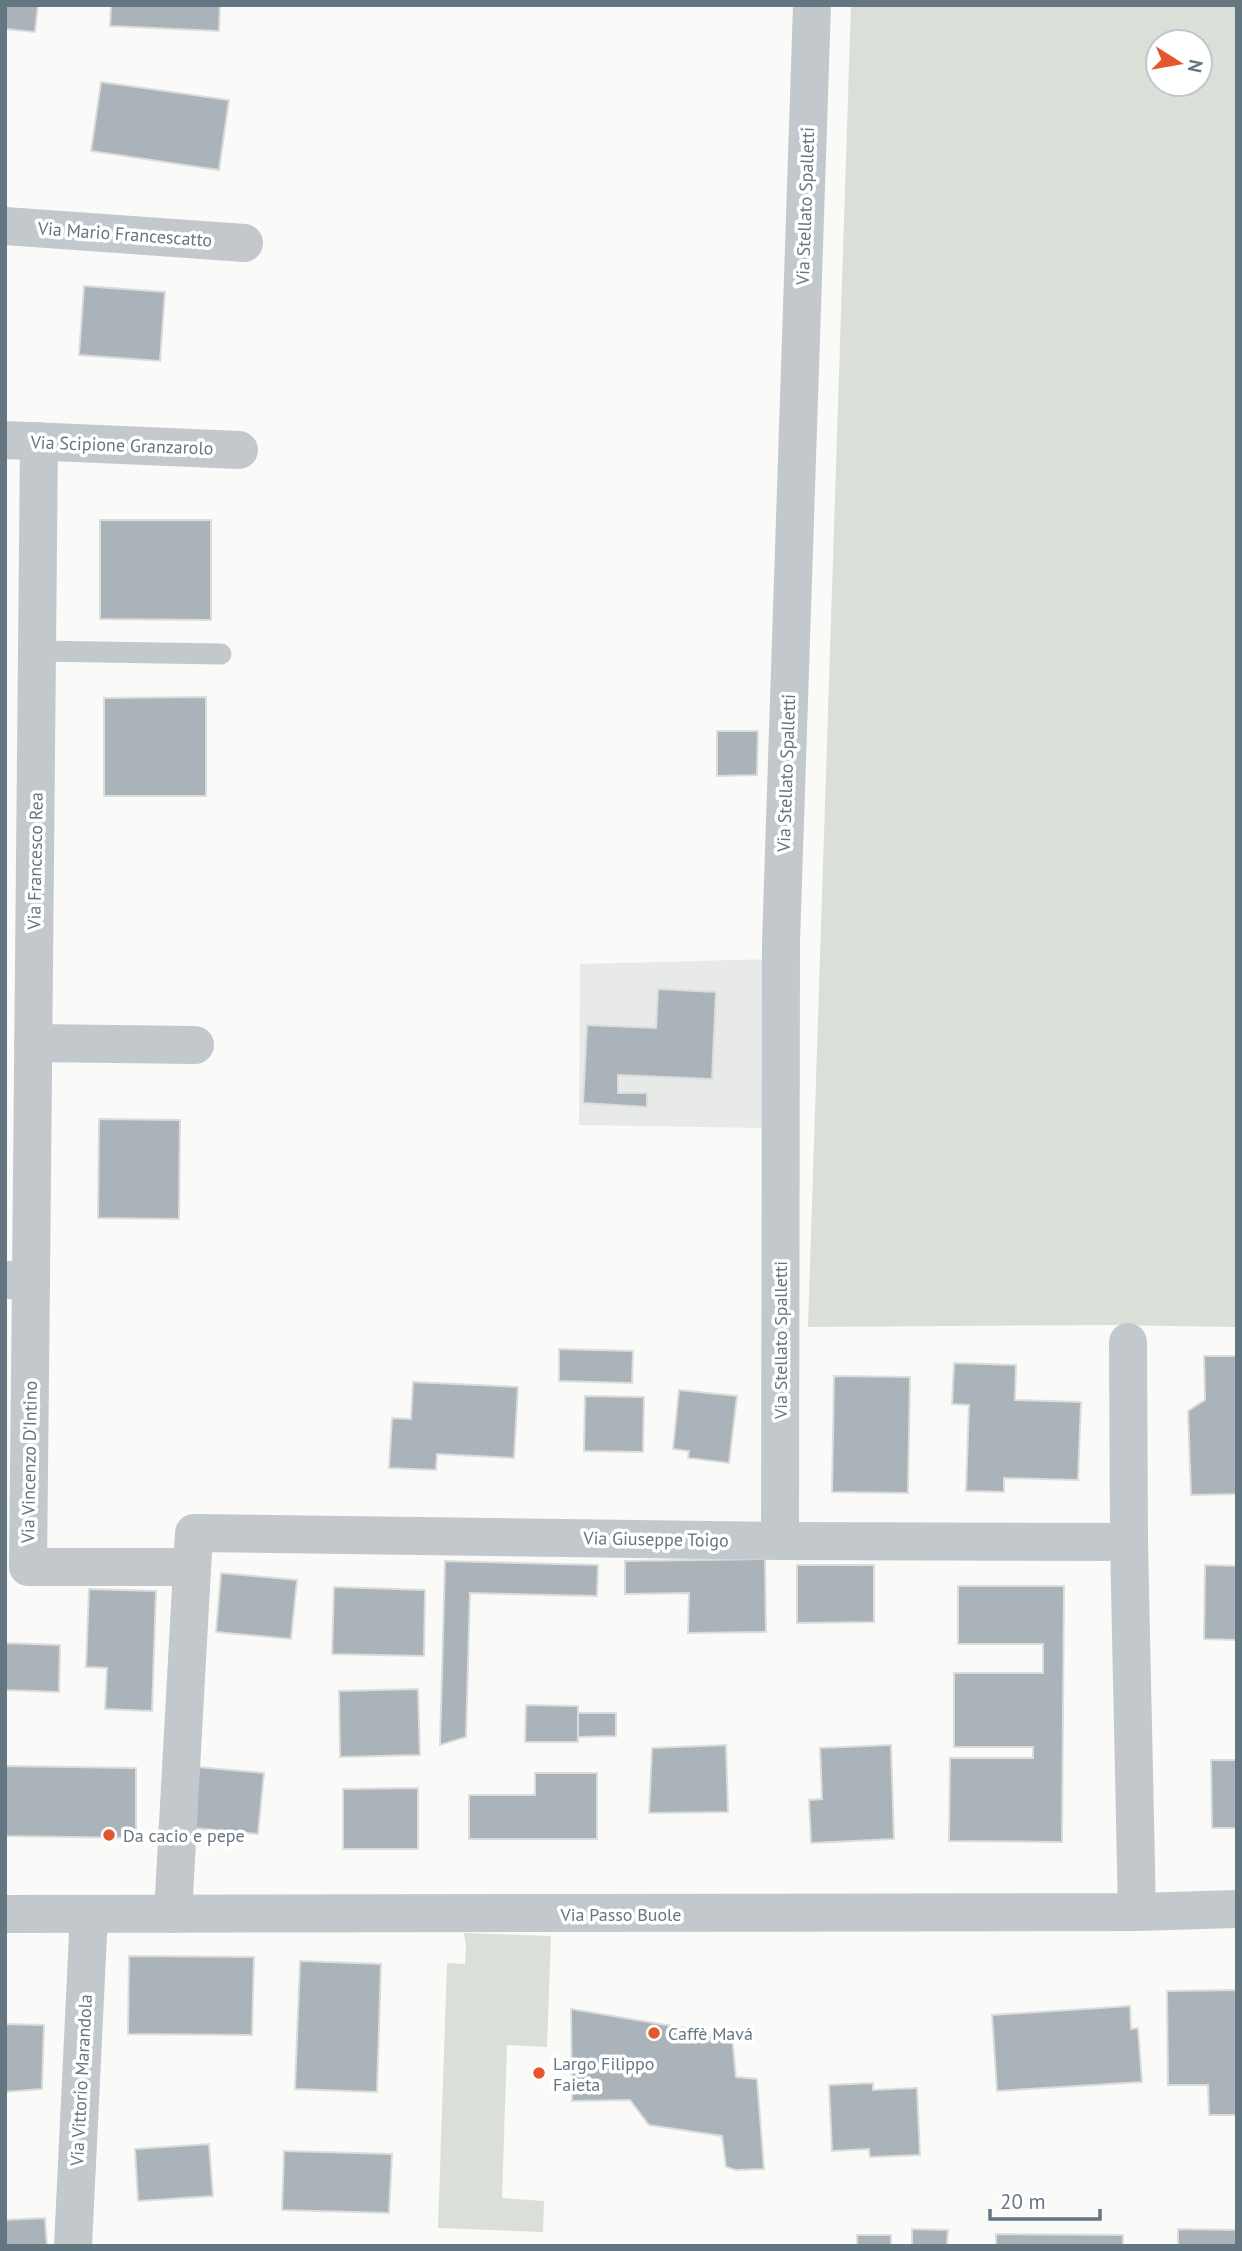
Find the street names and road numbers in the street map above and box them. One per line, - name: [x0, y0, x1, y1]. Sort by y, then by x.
- street label: Via Stellato Spalletti: [791, 127, 819, 286]
- street label: Via Mario Francescatto: [36, 216, 213, 252]
- street label: Via Scipione Granzarolo: [29, 430, 214, 460]
- street label: Via Stellato Spalletti: [772, 694, 800, 853]
- street label: Via Francesco Rea: [22, 792, 48, 931]
- street label: Via Stellato Spalletti: [769, 1261, 792, 1420]
- street label: Via Vincenzo D'Intino: [16, 1381, 42, 1544]
- street label: Via Giuseppe Toigo: [582, 1526, 729, 1552]
- street label: Via Passo Buole: [559, 1903, 682, 1926]
- street label: Via Vittorio Marandola: [65, 1994, 97, 2167]

